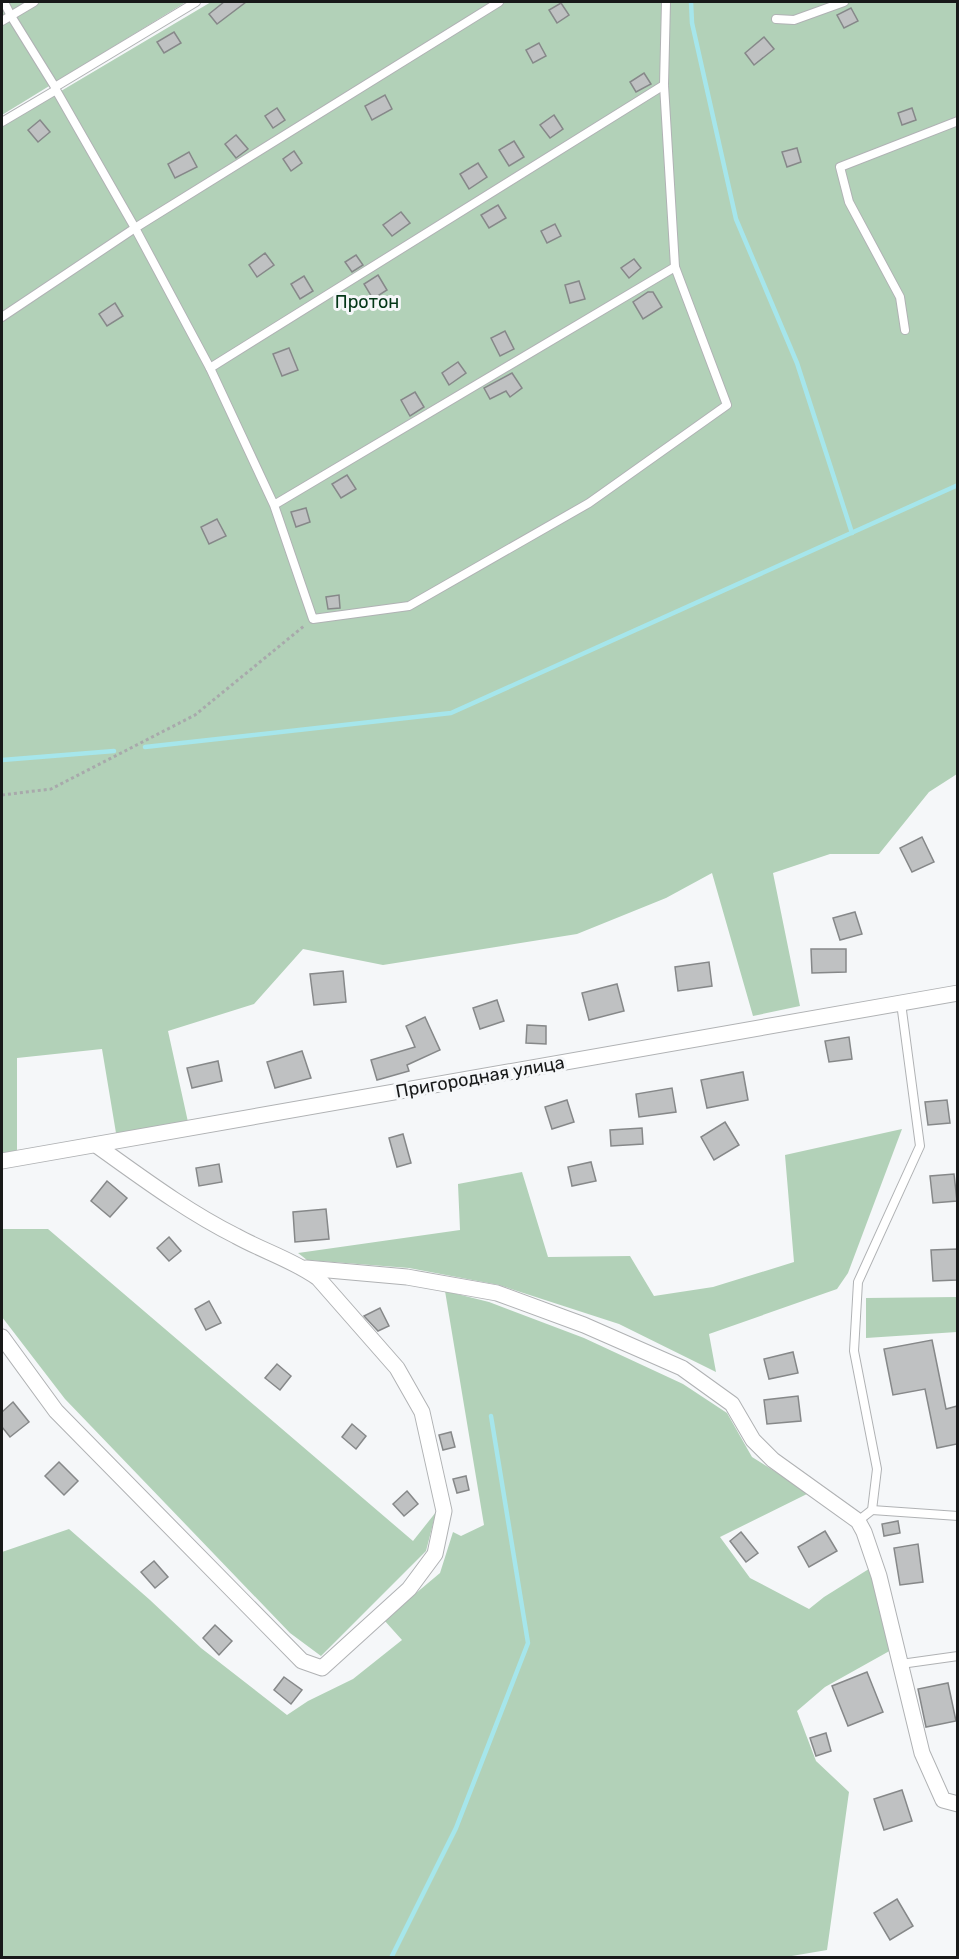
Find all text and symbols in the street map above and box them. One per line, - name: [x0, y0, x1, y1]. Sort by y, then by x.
- park label: Протон: [335, 291, 399, 313]
- street label: Пригородная улица: [394, 1051, 566, 1103]

